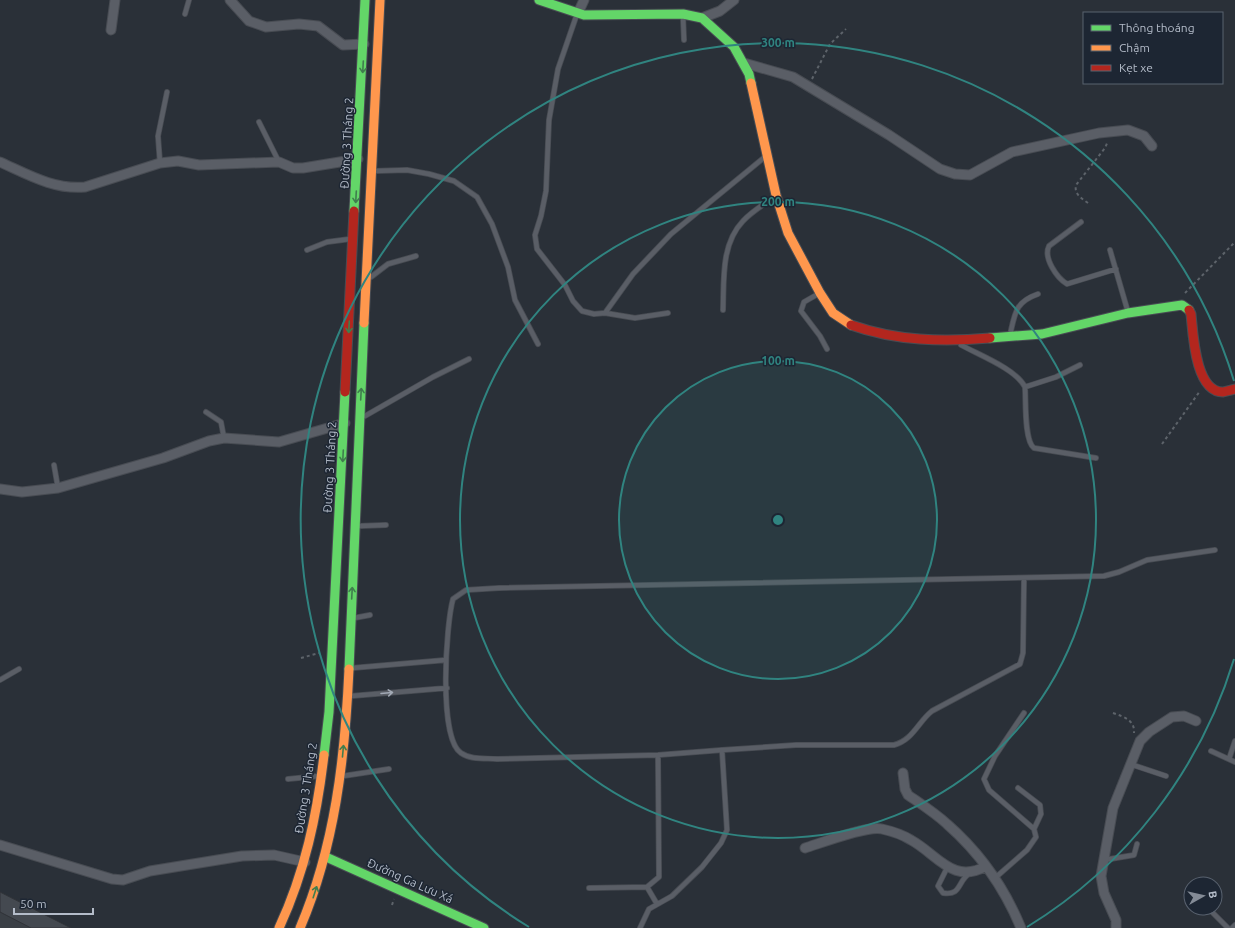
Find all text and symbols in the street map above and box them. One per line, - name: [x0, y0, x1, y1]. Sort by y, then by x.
- legend: [1083, 12, 1223, 84]
- text: Thông thoáng: [1119, 21, 1195, 34]
- text: 300 m: [761, 36, 795, 49]
- text: Chậm: [1119, 41, 1150, 55]
- one-way arrow: [359, 60, 366, 73]
- text: Kẹt xe: [1119, 61, 1153, 75]
- street label: Đường 3 Tháng 2: [338, 97, 355, 189]
- one-way arrow: [352, 190, 360, 203]
- text: 200 m: [761, 195, 795, 208]
- one-way arrow: [346, 320, 353, 333]
- text: 100 m: [761, 354, 795, 367]
- one-way arrow: [357, 388, 365, 401]
- street label: Đường 3 Tháng 2: [321, 421, 338, 513]
- one-way arrow: [339, 449, 346, 462]
- centre of rings: [771, 513, 785, 527]
- one-way arrow: [348, 587, 355, 600]
- one-way arrow: [380, 689, 393, 696]
- street label: Đường 3 Tháng 2: [292, 742, 319, 834]
- one-way arrow: [340, 745, 347, 758]
- street label: Đường Ga Lưu Xá: [365, 856, 455, 905]
- north arrow: [1183, 876, 1223, 916]
- one-way arrow: [312, 886, 319, 899]
- scale bar: [14, 890, 93, 916]
- text: B: [1206, 890, 1219, 899]
- text: 50 m: [20, 897, 47, 910]

